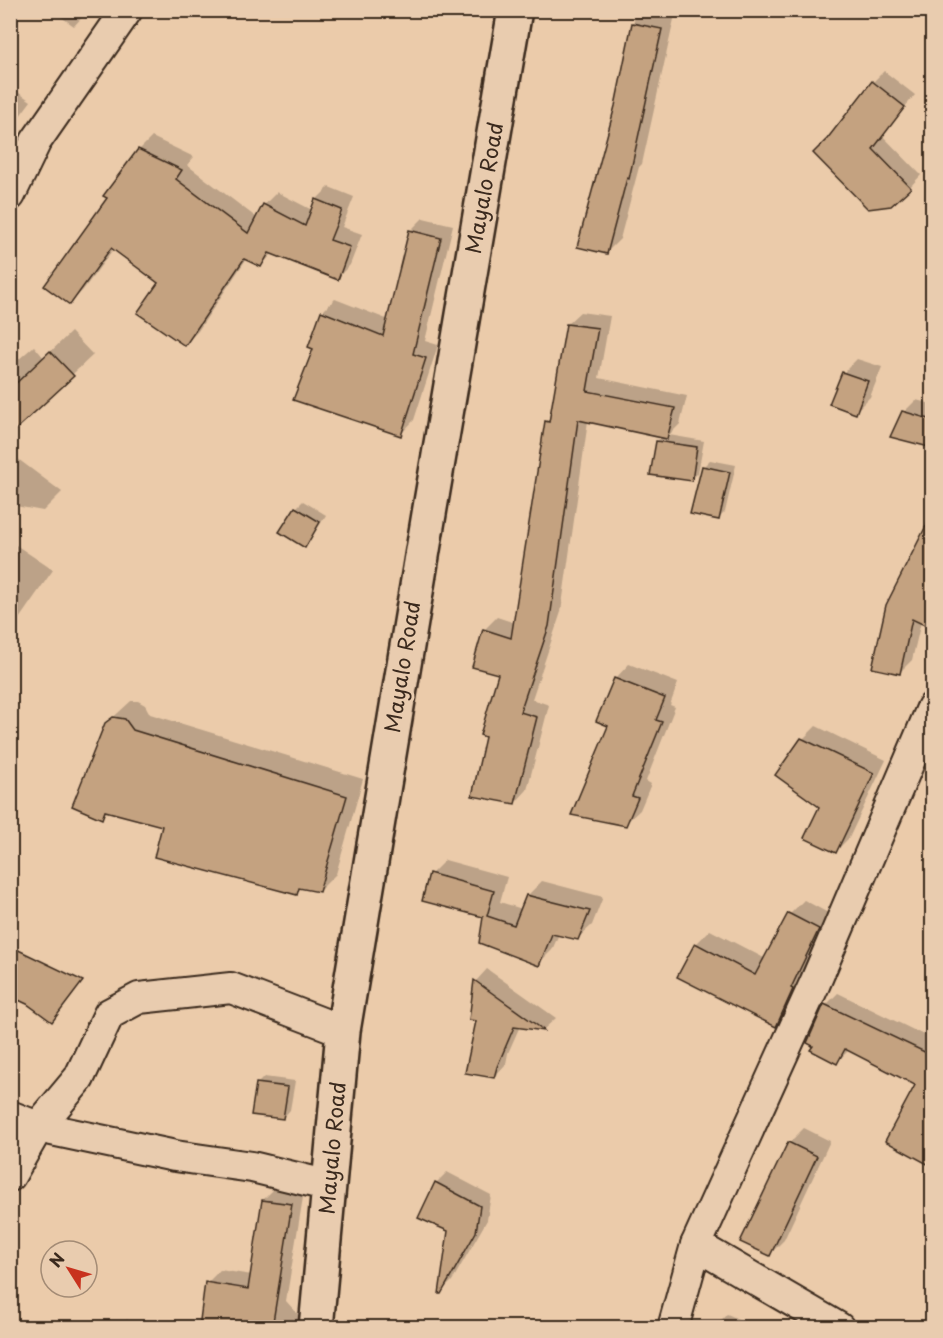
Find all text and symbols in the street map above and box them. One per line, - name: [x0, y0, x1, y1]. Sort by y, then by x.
- street label: Mayalo Road: [456, 119, 510, 256]
- street label: Mayalo Road: [375, 598, 427, 735]
- street label: Mayalo Road: [309, 1080, 353, 1216]
- north arrow: [39, 1239, 99, 1299]
- text: N: [43, 1247, 70, 1272]

